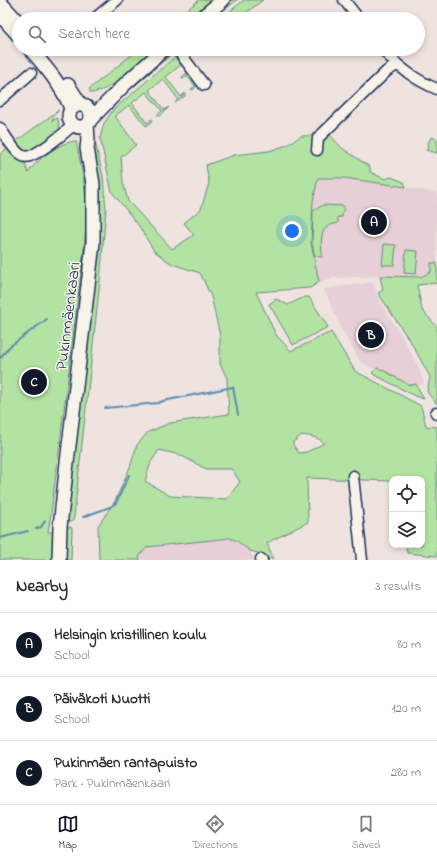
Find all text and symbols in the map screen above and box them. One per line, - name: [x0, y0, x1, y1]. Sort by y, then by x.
- search box: [12, 12, 425, 56]
- icon: search: [26, 23, 48, 45]
- text: Search here: [58, 23, 130, 45]
- pin: A: [361, 207, 387, 237]
- your location: [282, 221, 302, 241]
- street label: Pukinmäenkaari: [49, 260, 88, 372]
- pin: B: [358, 320, 384, 350]
- pin: C: [21, 367, 47, 397]
- map controls: [389, 476, 425, 548]
- button: locate: [389, 476, 425, 512]
- button: layers: [389, 512, 425, 548]
- text: Nearby: [16, 574, 68, 599]
- text: 3 results: [375, 577, 421, 596]
- text: Helsingin kristillinen koulu: [54, 624, 207, 646]
- text: A: [25, 635, 33, 654]
- text: 80 m: [397, 635, 421, 654]
- text: School: [54, 646, 90, 665]
- text: Päiväkoti Nuotti: [54, 688, 151, 710]
- text: B: [25, 699, 33, 718]
- text: 120 m: [391, 699, 421, 718]
- text: School: [54, 710, 90, 729]
- text: Pukinmäen rantapuisto: [54, 752, 197, 774]
- text: C: [25, 763, 33, 782]
- text: 280 m: [391, 763, 421, 782]
- text: Park · Pukinmäenkaari: [54, 774, 170, 793]
- tab: Map: [57, 813, 79, 853]
- tab: Directions: [192, 813, 238, 853]
- tab: Saved: [352, 813, 380, 853]

